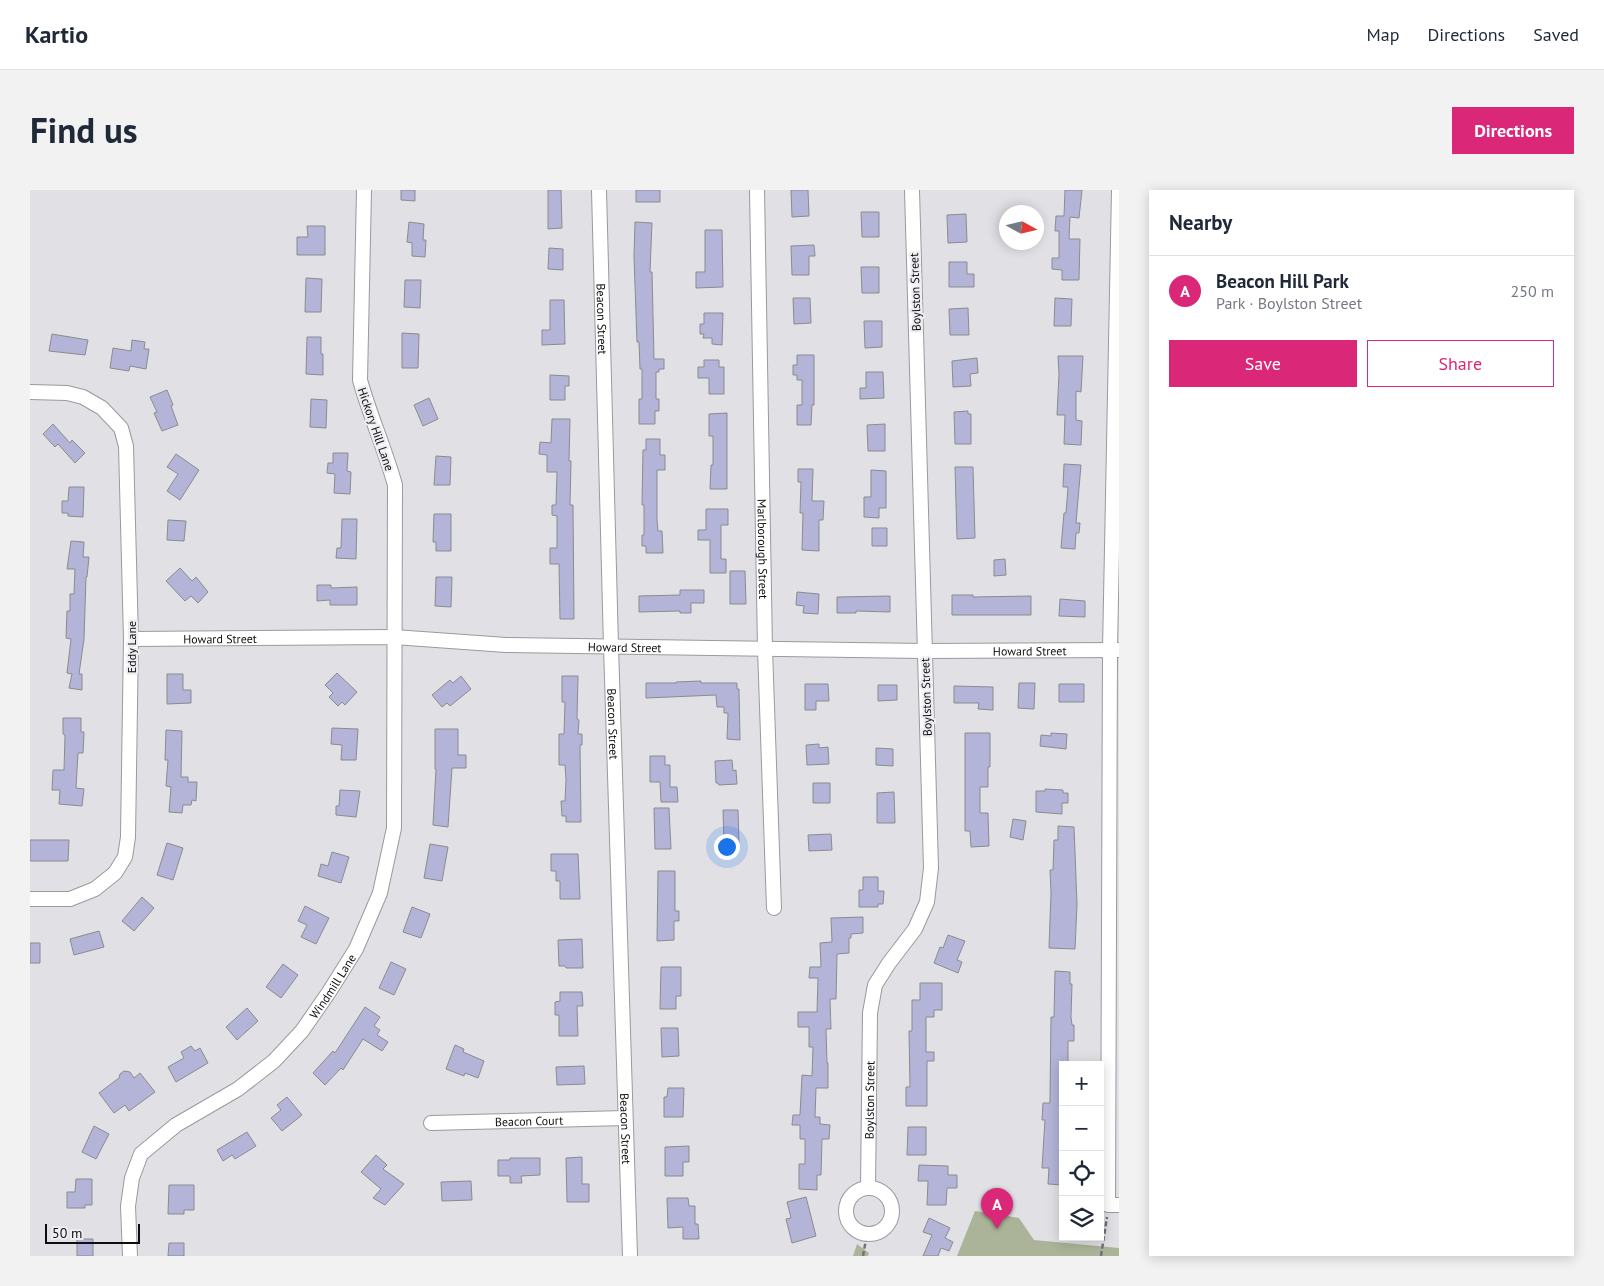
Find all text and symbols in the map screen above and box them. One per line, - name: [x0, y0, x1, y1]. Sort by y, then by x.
- text: Kartio: [25, 19, 88, 50]
- text: Map: [1367, 23, 1399, 46]
- text: Directions: [1427, 23, 1505, 46]
- text: Saved: [1533, 23, 1579, 46]
- text: Find us: [30, 107, 138, 153]
- button: Directions: [1452, 107, 1574, 154]
- north arrow: [999, 205, 1044, 250]
- text: Nearby: [1169, 209, 1232, 236]
- street label: Boylston Street: [906, 253, 924, 331]
- text: Beacon Hill Park: [1216, 269, 1349, 293]
- text: A: [1180, 281, 1190, 301]
- text: 250 m: [1511, 281, 1554, 301]
- street label: Beacon Street: [594, 283, 611, 355]
- text: Park · Boylston Street: [1216, 293, 1362, 313]
- button: Save: [1169, 340, 1357, 387]
- button: Share: [1367, 340, 1554, 387]
- street label: Hickory Hill Lane: [355, 385, 397, 473]
- street label: Marlborough Street: [755, 499, 772, 599]
- street label: Eddy Lane: [124, 621, 139, 673]
- street label: Howard Street: [183, 631, 257, 646]
- street label: Howard Street: [588, 639, 662, 655]
- street label: Howard Street: [993, 643, 1067, 658]
- street label: Boylston Street: [917, 658, 935, 736]
- street label: Beacon Street: [605, 688, 622, 760]
- your location: [714, 834, 740, 860]
- street label: Windmill Lane: [306, 951, 359, 1021]
- street label: Boylston Street: [861, 1061, 877, 1139]
- map controls: [1059, 1061, 1104, 1241]
- button: +: [1059, 1061, 1104, 1106]
- street label: Beacon Street: [617, 1093, 635, 1164]
- button: −: [1059, 1106, 1104, 1151]
- street label: Beacon Court: [495, 1112, 563, 1129]
- button: locate: [1059, 1151, 1104, 1196]
- pin: A: [981, 1188, 1013, 1229]
- button: layers: [1059, 1196, 1104, 1241]
- scale bar: [45, 1221, 140, 1244]
- text: 50 m: [52, 1224, 82, 1242]

